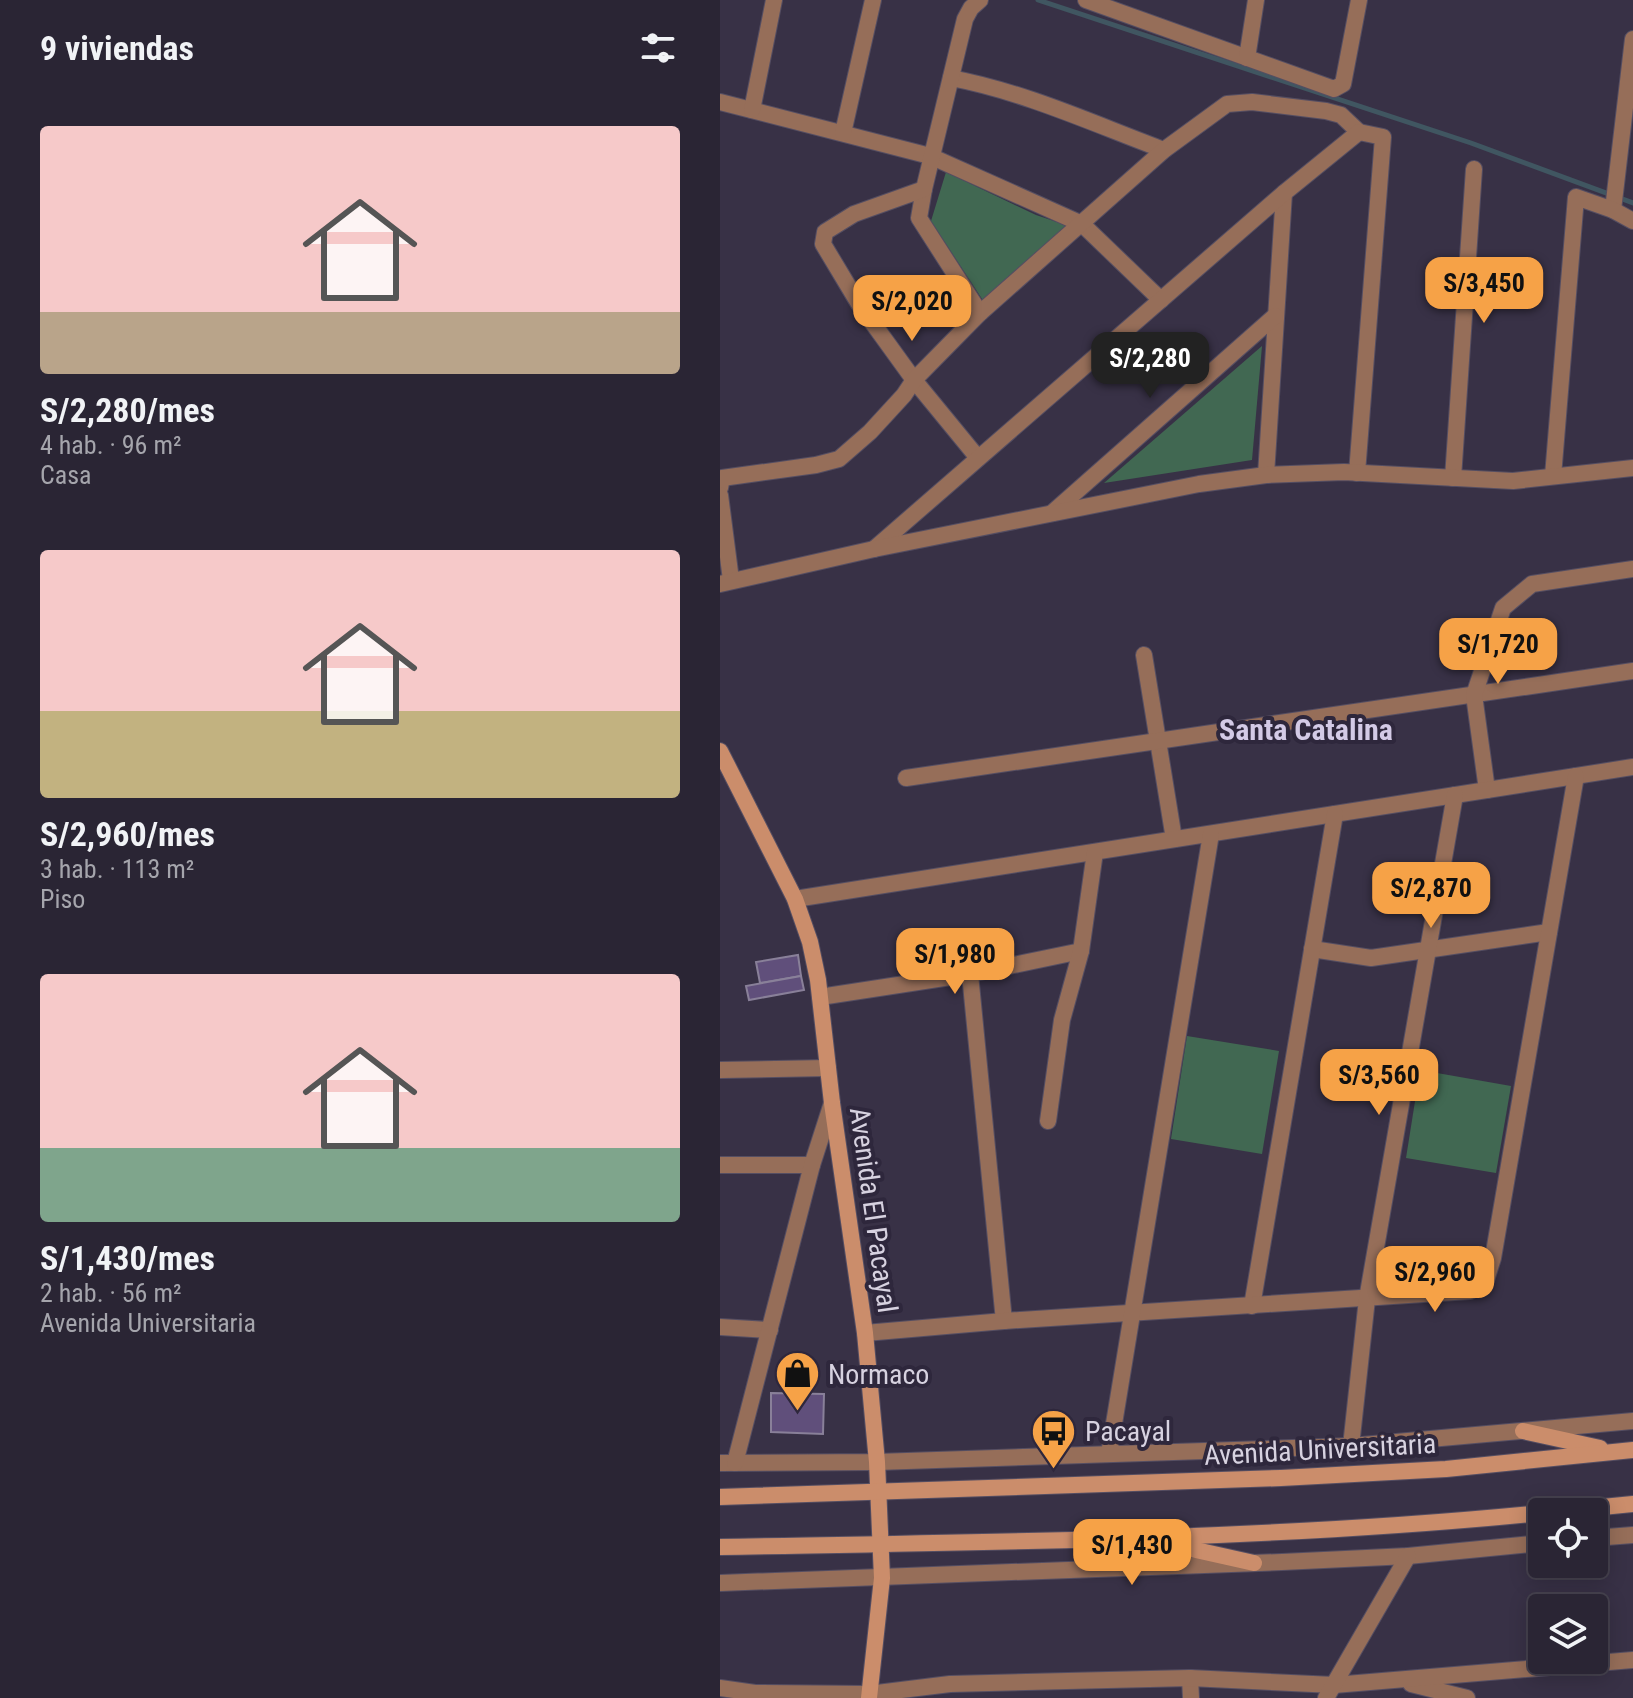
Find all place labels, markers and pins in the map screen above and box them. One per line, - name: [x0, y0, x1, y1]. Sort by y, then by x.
- pin: S/3,450: [1410, 257, 1558, 325]
- pin: S/2,020: [838, 275, 986, 343]
- pin: S/2,280: [1076, 332, 1224, 400]
- pin: S/1,720: [1424, 618, 1572, 686]
- pin: S/2,870: [1357, 862, 1505, 930]
- pin: S/1,980: [881, 928, 1029, 996]
- pin: S/3,560: [1305, 1049, 1453, 1117]
- pin: S/2,960: [1361, 1246, 1509, 1314]
- shop icon: Normaco: [773, 1350, 821, 1413]
- place label: Normaco: [828, 1358, 929, 1391]
- bus stop icon: Pacayal: [1030, 1407, 1078, 1470]
- place label: Pacayal: [1085, 1415, 1171, 1448]
- pin: S/1,430: [1058, 1519, 1206, 1587]

